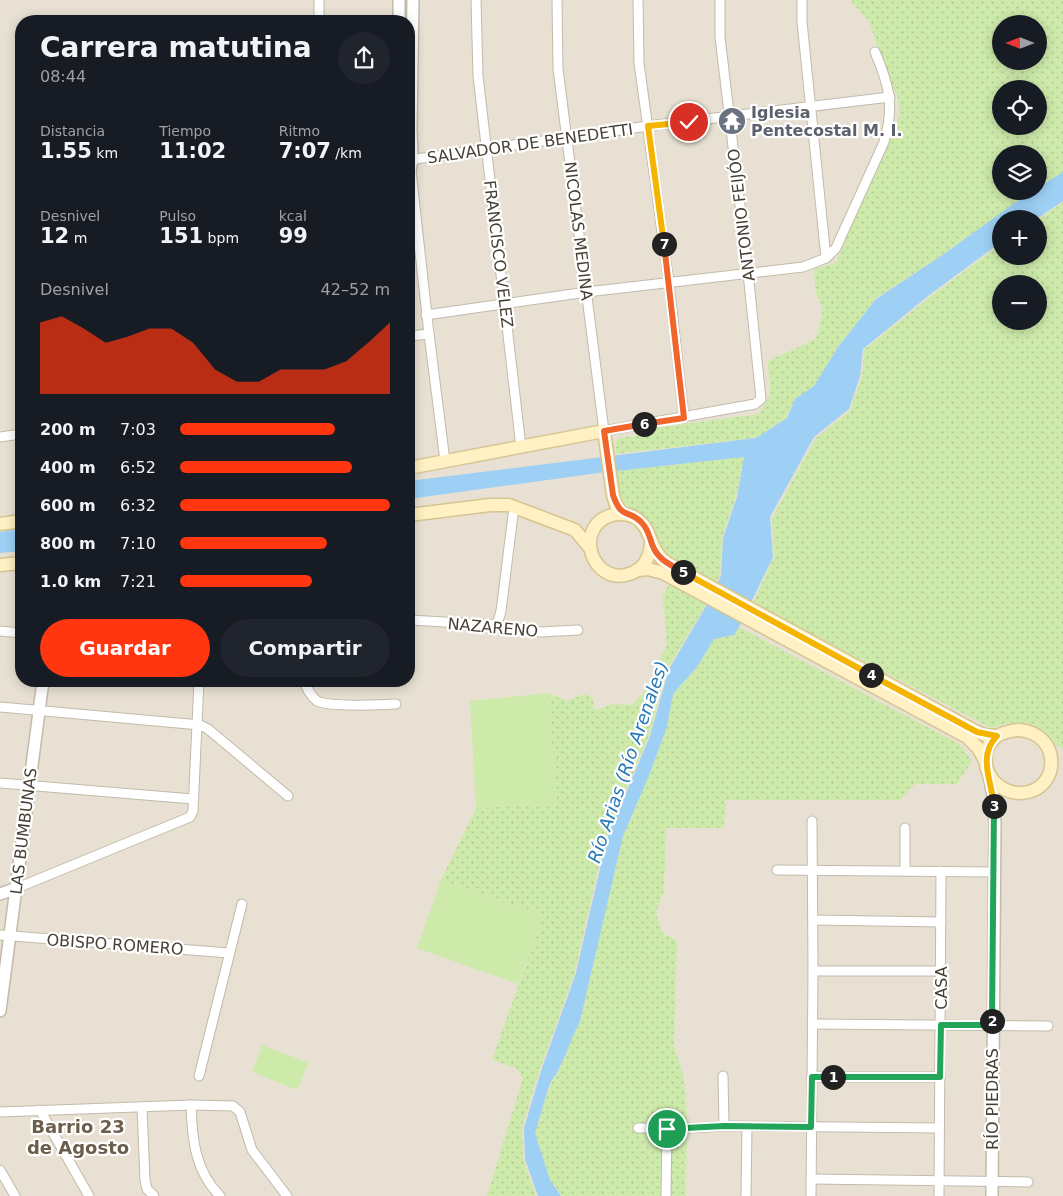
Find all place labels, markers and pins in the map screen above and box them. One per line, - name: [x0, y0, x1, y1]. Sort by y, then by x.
- pin: [668, 101, 710, 143]
- place label: Iglesia Pentecostal M. I.: [751, 103, 903, 140]
- temple icon: Iglesia Pentecostal M. I.: [717, 106, 747, 136]
- pin: 7: [652, 232, 676, 256]
- pin: 6: [632, 412, 656, 436]
- pin: 5: [670, 560, 696, 584]
- pin: 4: [858, 662, 884, 688]
- pin: 3: [982, 794, 1006, 818]
- pin: 2: [980, 1008, 1004, 1034]
- pin: 1: [820, 1064, 846, 1090]
- pin: [646, 1108, 688, 1150]

